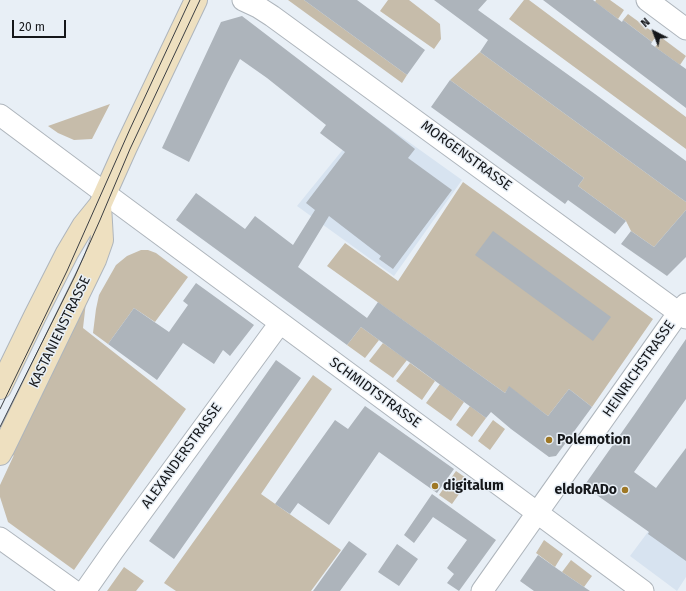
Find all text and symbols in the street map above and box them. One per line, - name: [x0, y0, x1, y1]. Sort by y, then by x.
- scale bar: [14, 12, 68, 38]
- north arrow: [634, 12, 674, 52]
- text: N: [639, 15, 653, 30]
- text: 20 m: [19, 20, 45, 34]
- street label: MORGENSTRASSE: [417, 117, 515, 195]
- street label: KASTANIENSTRASSE: [26, 273, 94, 391]
- street label: HEINRICHSTRASSE: [599, 317, 679, 421]
- street label: SCHMIDTSTRASSE: [326, 354, 424, 432]
- street label: ALEXANDERSTRASSE: [138, 400, 226, 512]
- place label: Polemotion: [557, 432, 631, 448]
- marker: Polemotion: [544, 435, 554, 445]
- place label: digitalum: [443, 478, 504, 494]
- marker: digitalum: [430, 481, 440, 491]
- place label: eldoRADo: [554, 482, 617, 498]
- marker: eldoRADo: [620, 485, 630, 495]

